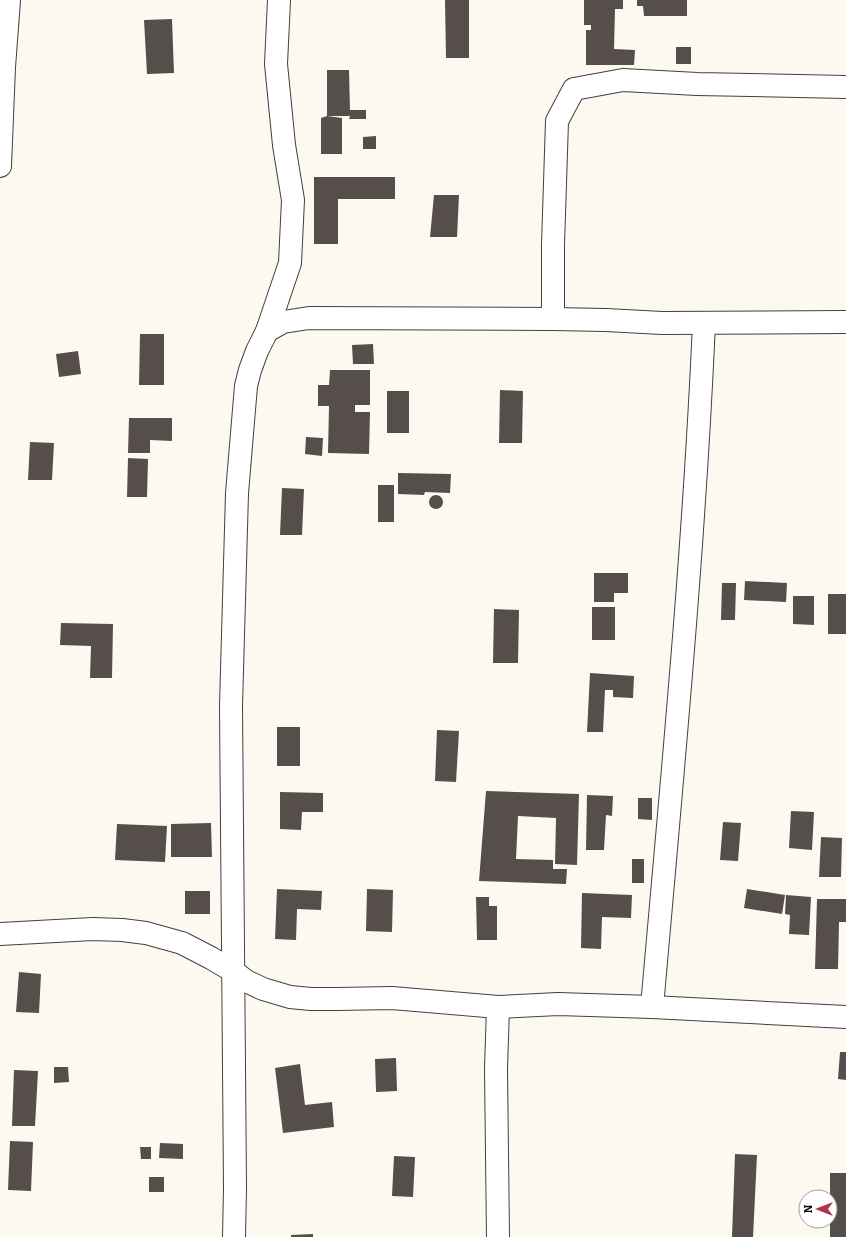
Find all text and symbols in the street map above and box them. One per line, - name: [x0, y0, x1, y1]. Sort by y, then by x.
- north arrow: [798, 1189, 838, 1229]
- text: N: [802, 1204, 815, 1213]

